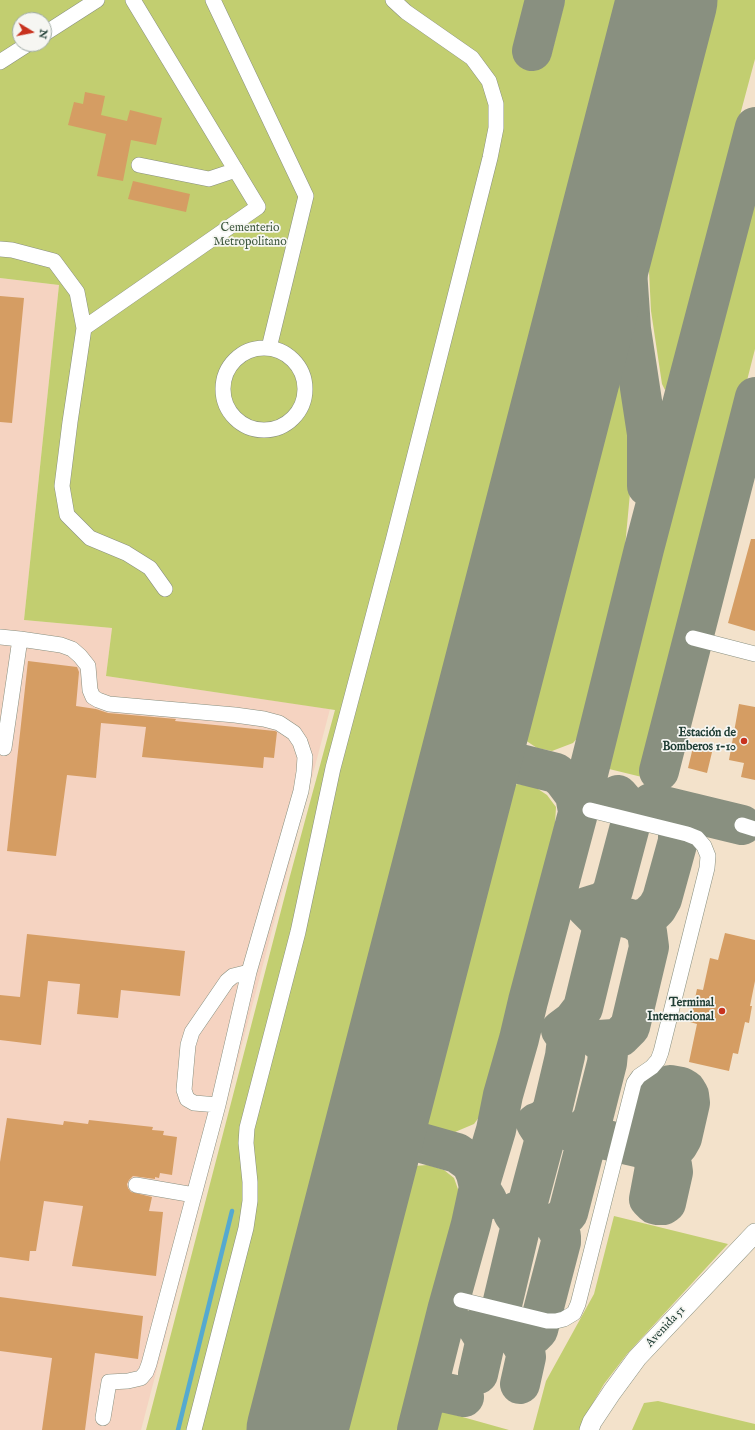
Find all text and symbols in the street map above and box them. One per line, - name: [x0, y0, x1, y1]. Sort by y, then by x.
- north arrow: [12, 12, 52, 52]
- text: N: [35, 28, 51, 40]
- park label: Cementerio Metropolitano: [213, 222, 287, 250]
- place label: Estación de Bomberos 1-10: [662, 727, 736, 755]
- marker: Estación de Bomberos 1-10: [739, 736, 749, 746]
- place label: Terminal Internacional: [647, 997, 714, 1025]
- marker: Terminal Internacional: [717, 1006, 727, 1016]
- street label: Avenida 51: [643, 1303, 689, 1351]

